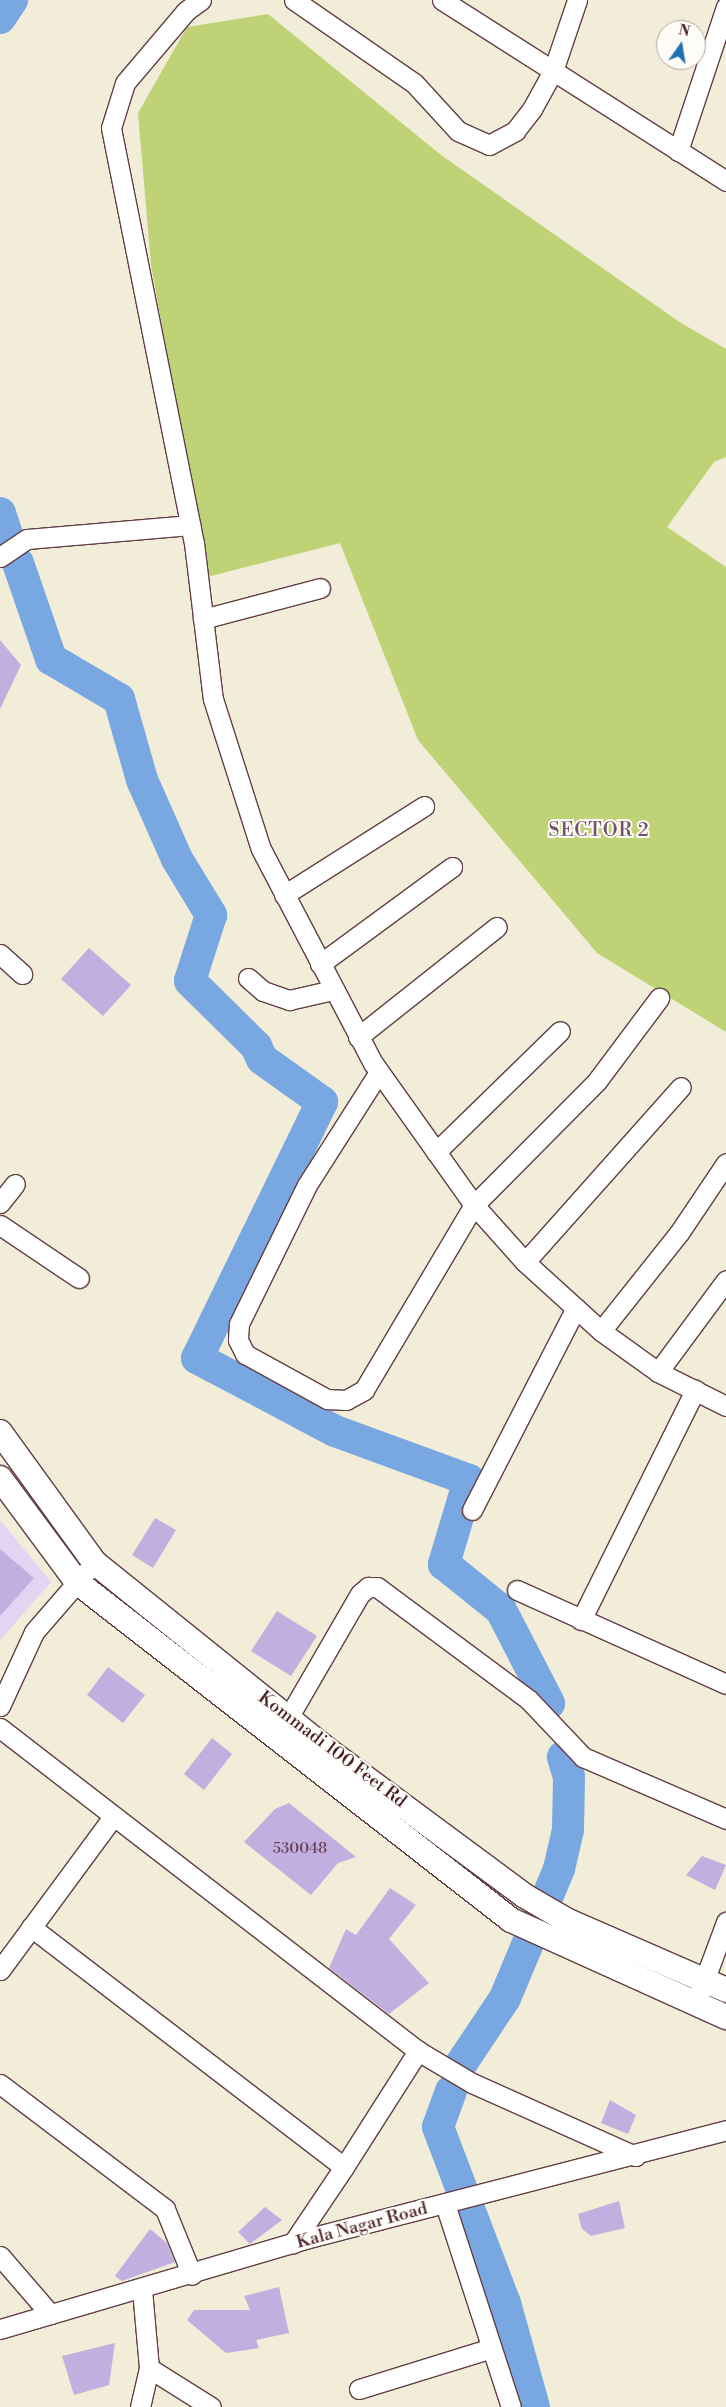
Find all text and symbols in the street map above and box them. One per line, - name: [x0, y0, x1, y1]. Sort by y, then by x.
- north arrow: [656, 20, 706, 70]
- text: N: [677, 21, 692, 41]
- district label: SECTOR 2: [548, 820, 650, 842]
- street label: Kommadi 100 Feet Rd: [254, 1687, 410, 1813]
- house number: 530048: [273, 1840, 327, 1858]
- street label: Kala Nagar Road: [294, 2198, 430, 2254]

